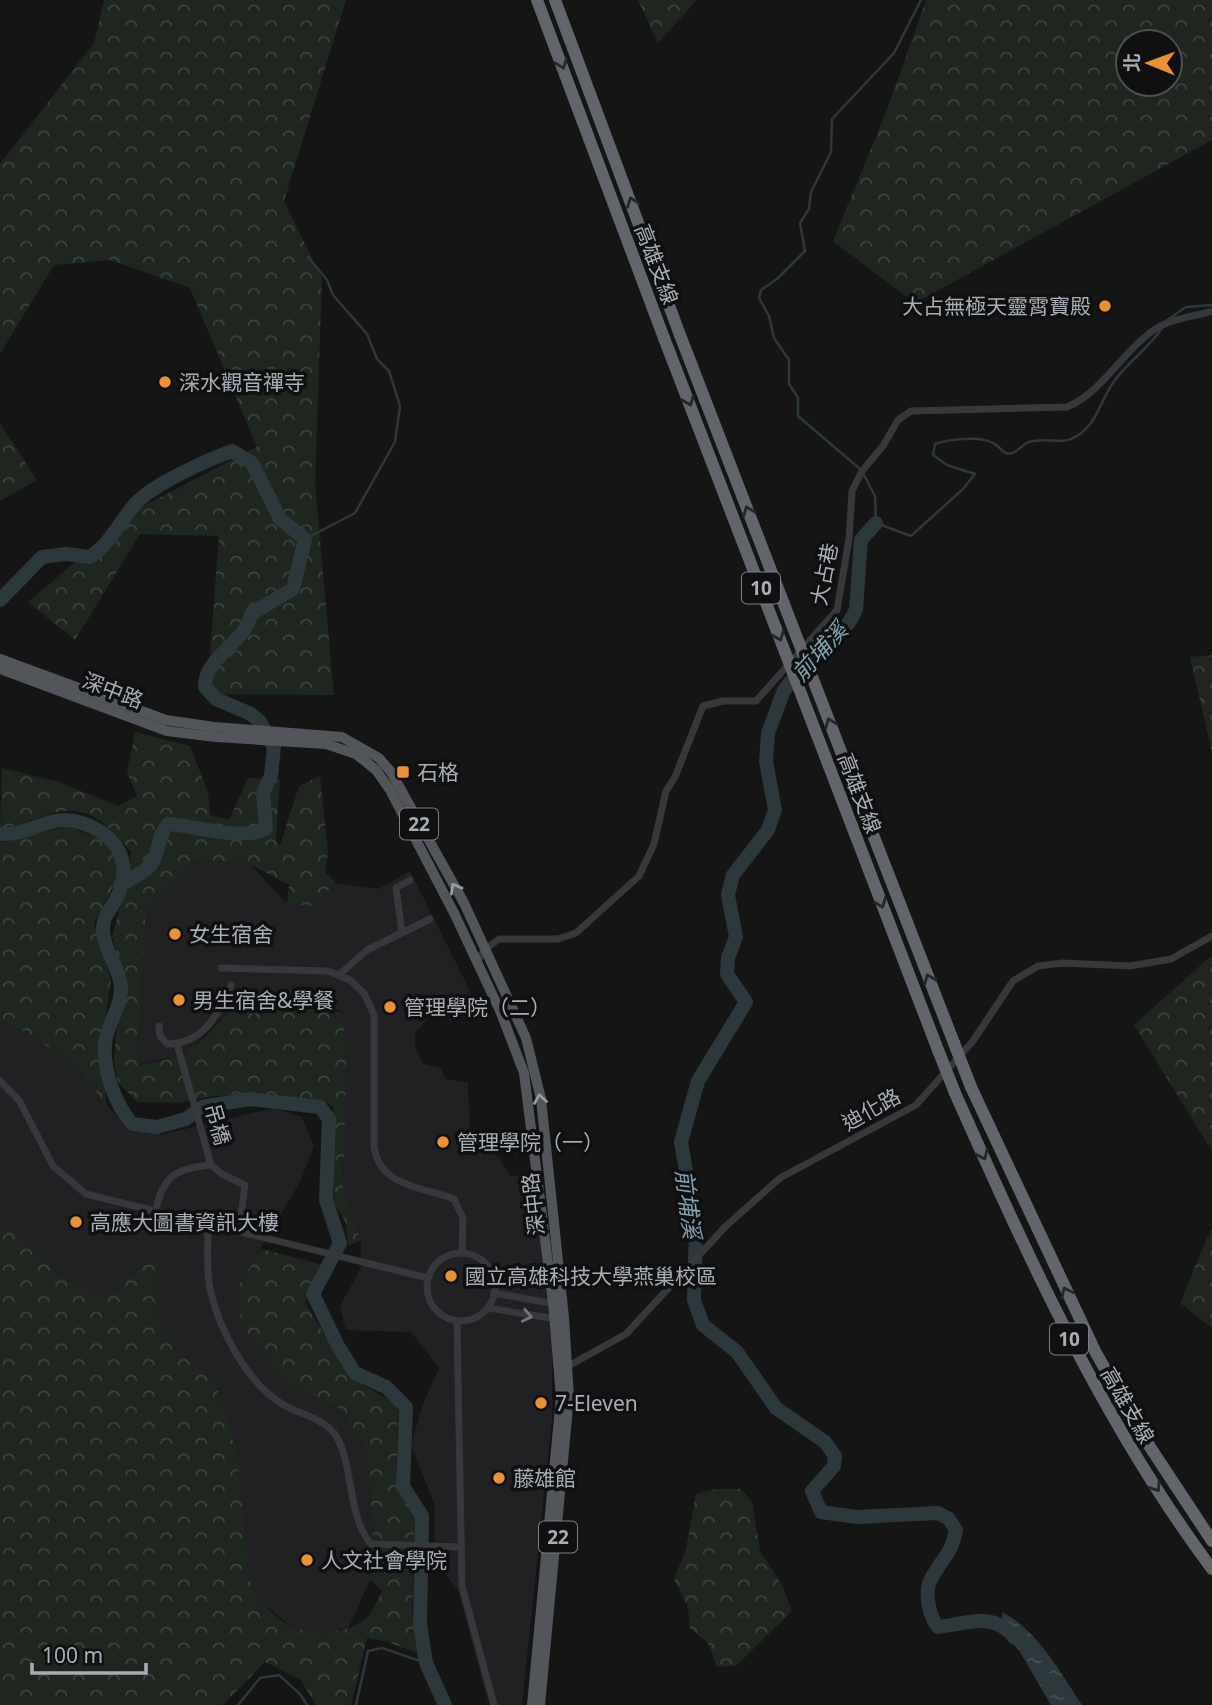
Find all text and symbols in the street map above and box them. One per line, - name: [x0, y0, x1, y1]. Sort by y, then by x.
- north arrow: [1114, 28, 1184, 98]
- text: 北: [1119, 53, 1145, 72]
- one-way arrow: [553, 57, 567, 69]
- one-way arrow: [626, 196, 640, 208]
- street label: 高雄支線: [629, 220, 685, 308]
- place label: 大占無極天靈霄寶殿: [902, 292, 1091, 320]
- marker: 大占無極天靈霄寶殿: [1097, 298, 1113, 314]
- place label: 深水觀音禪寺: [179, 368, 305, 396]
- marker: 深水觀音禪寺: [157, 374, 173, 390]
- one-way arrow: [680, 395, 694, 407]
- one-way arrow: [742, 505, 756, 517]
- street label: 大占巷: [804, 540, 844, 608]
- road number: 10: [742, 572, 780, 604]
- water label: 前埔溪: [784, 612, 856, 687]
- one-way arrow: [771, 630, 785, 642]
- street label: 深中路: [79, 666, 147, 714]
- one-way arrow: [824, 717, 838, 729]
- street label: 高雄支線: [832, 749, 888, 837]
- place label: 石格: [417, 758, 459, 786]
- marker: 石格: [395, 764, 411, 780]
- road number: 22: [400, 808, 438, 839]
- one-way arrow: [450, 883, 463, 895]
- one-way arrow: [873, 896, 887, 908]
- place label: 女生宿舍: [189, 920, 273, 948]
- marker: 女生宿舍: [167, 926, 183, 942]
- one-way arrow: [924, 974, 938, 986]
- place label: 男生宿舍&學餐: [193, 986, 334, 1014]
- marker: 男生宿舍&學餐: [171, 992, 187, 1008]
- place label: 管理學院（二）: [404, 993, 551, 1021]
- marker: 管理學院（二）: [382, 999, 398, 1015]
- street label: 迪化路: [837, 1081, 905, 1137]
- one-way arrow: [533, 1093, 548, 1105]
- street label: 吊橋: [199, 1100, 237, 1148]
- place label: 管理學院（一）: [457, 1128, 604, 1156]
- marker: 管理學院（一）: [435, 1134, 451, 1150]
- one-way arrow: [975, 1148, 989, 1161]
- water label: 前埔溪: [669, 1168, 709, 1243]
- street label: 深中路: [516, 1171, 550, 1237]
- place label: 高應大圖書資訊大樓: [90, 1208, 279, 1236]
- marker: 高應大圖書資訊大樓: [68, 1214, 84, 1230]
- place label: 國立高雄科技大學燕巢校區: [465, 1262, 717, 1290]
- marker: 國立高雄科技大學燕巢校區: [443, 1268, 459, 1284]
- one-way arrow: [1061, 1287, 1075, 1299]
- one-way arrow: [521, 1307, 533, 1322]
- road number: 10: [1050, 1324, 1088, 1354]
- street label: 高雄支線: [1095, 1362, 1161, 1448]
- place label: 7-Eleven: [555, 1389, 638, 1417]
- marker: 7-Eleven: [533, 1395, 549, 1411]
- place label: 藤雄館: [513, 1464, 576, 1492]
- marker: 藤雄館: [491, 1470, 507, 1486]
- one-way arrow: [1147, 1480, 1160, 1493]
- road number: 22: [539, 1522, 577, 1553]
- place label: 人文社會學院: [321, 1546, 447, 1574]
- marker: 人文社會學院: [299, 1552, 315, 1568]
- scale bar: [32, 1632, 145, 1676]
- text: 100 m: [42, 1641, 103, 1669]

